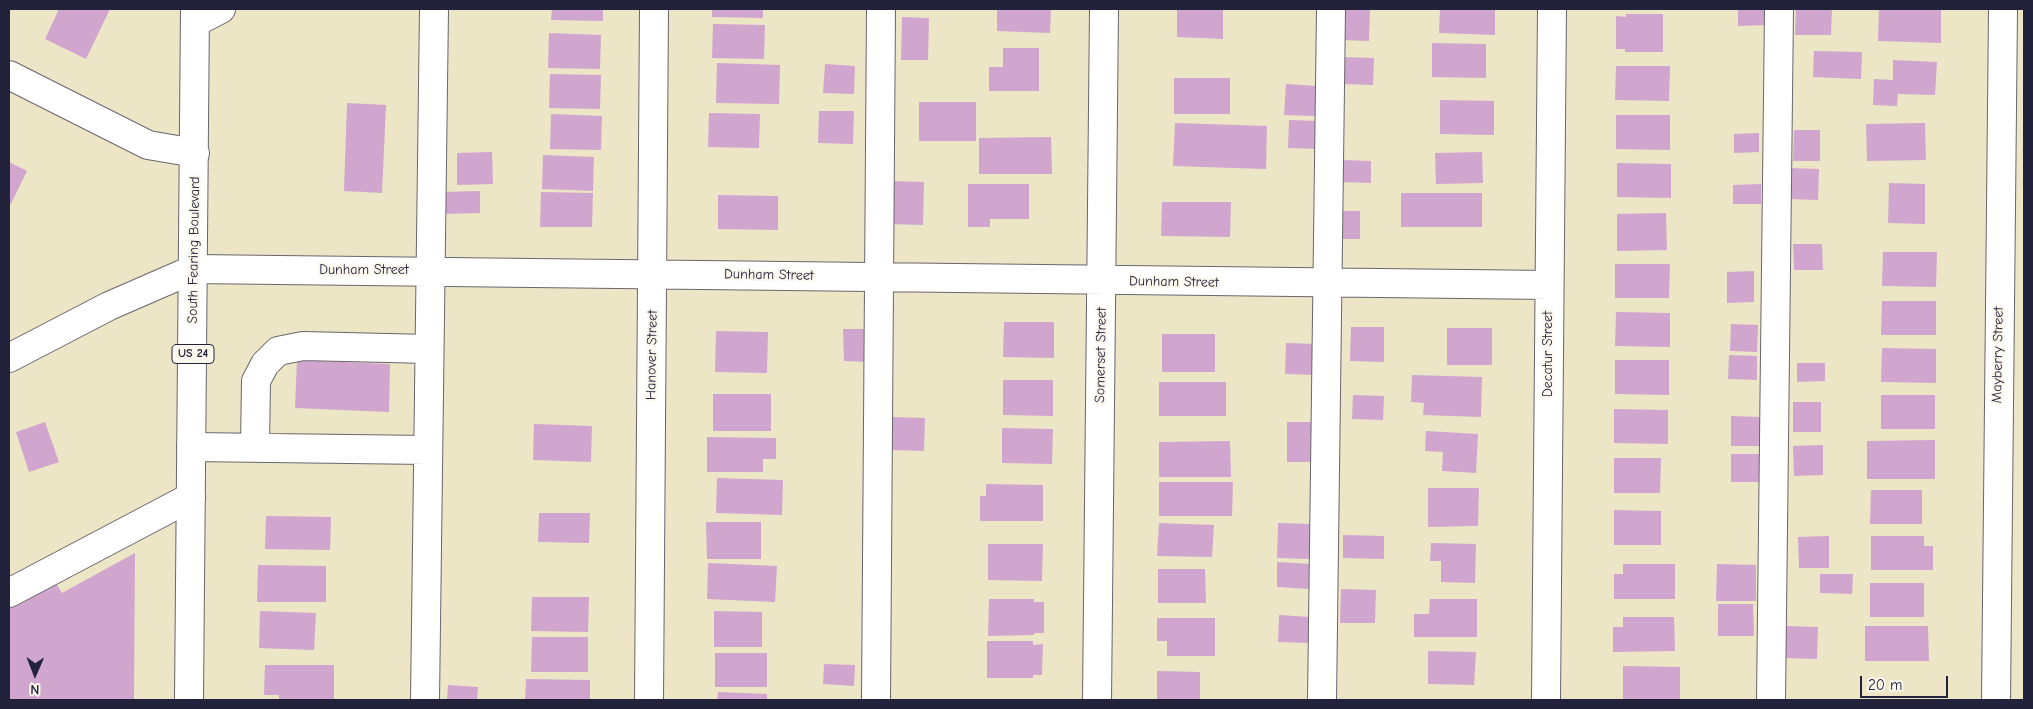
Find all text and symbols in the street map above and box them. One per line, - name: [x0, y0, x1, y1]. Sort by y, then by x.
- street label: South Fearing Boulevard: [184, 176, 204, 324]
- street label: Dunham Street: [319, 262, 409, 278]
- street label: Dunham Street: [724, 266, 814, 284]
- street label: Dunham Street: [1129, 273, 1219, 291]
- street label: Mayberry Street: [1989, 306, 2007, 404]
- street label: Somerset Street: [1092, 307, 1110, 403]
- street label: Hanover Street: [643, 310, 661, 400]
- street label: Decatur Street: [1540, 311, 1556, 397]
- road number: US 24: [172, 344, 214, 364]
- north arrow: [10, 649, 60, 699]
- scale bar: [1863, 666, 1950, 698]
- text: 20 m: [1868, 676, 1902, 694]
- text: N: [30, 681, 39, 698]

